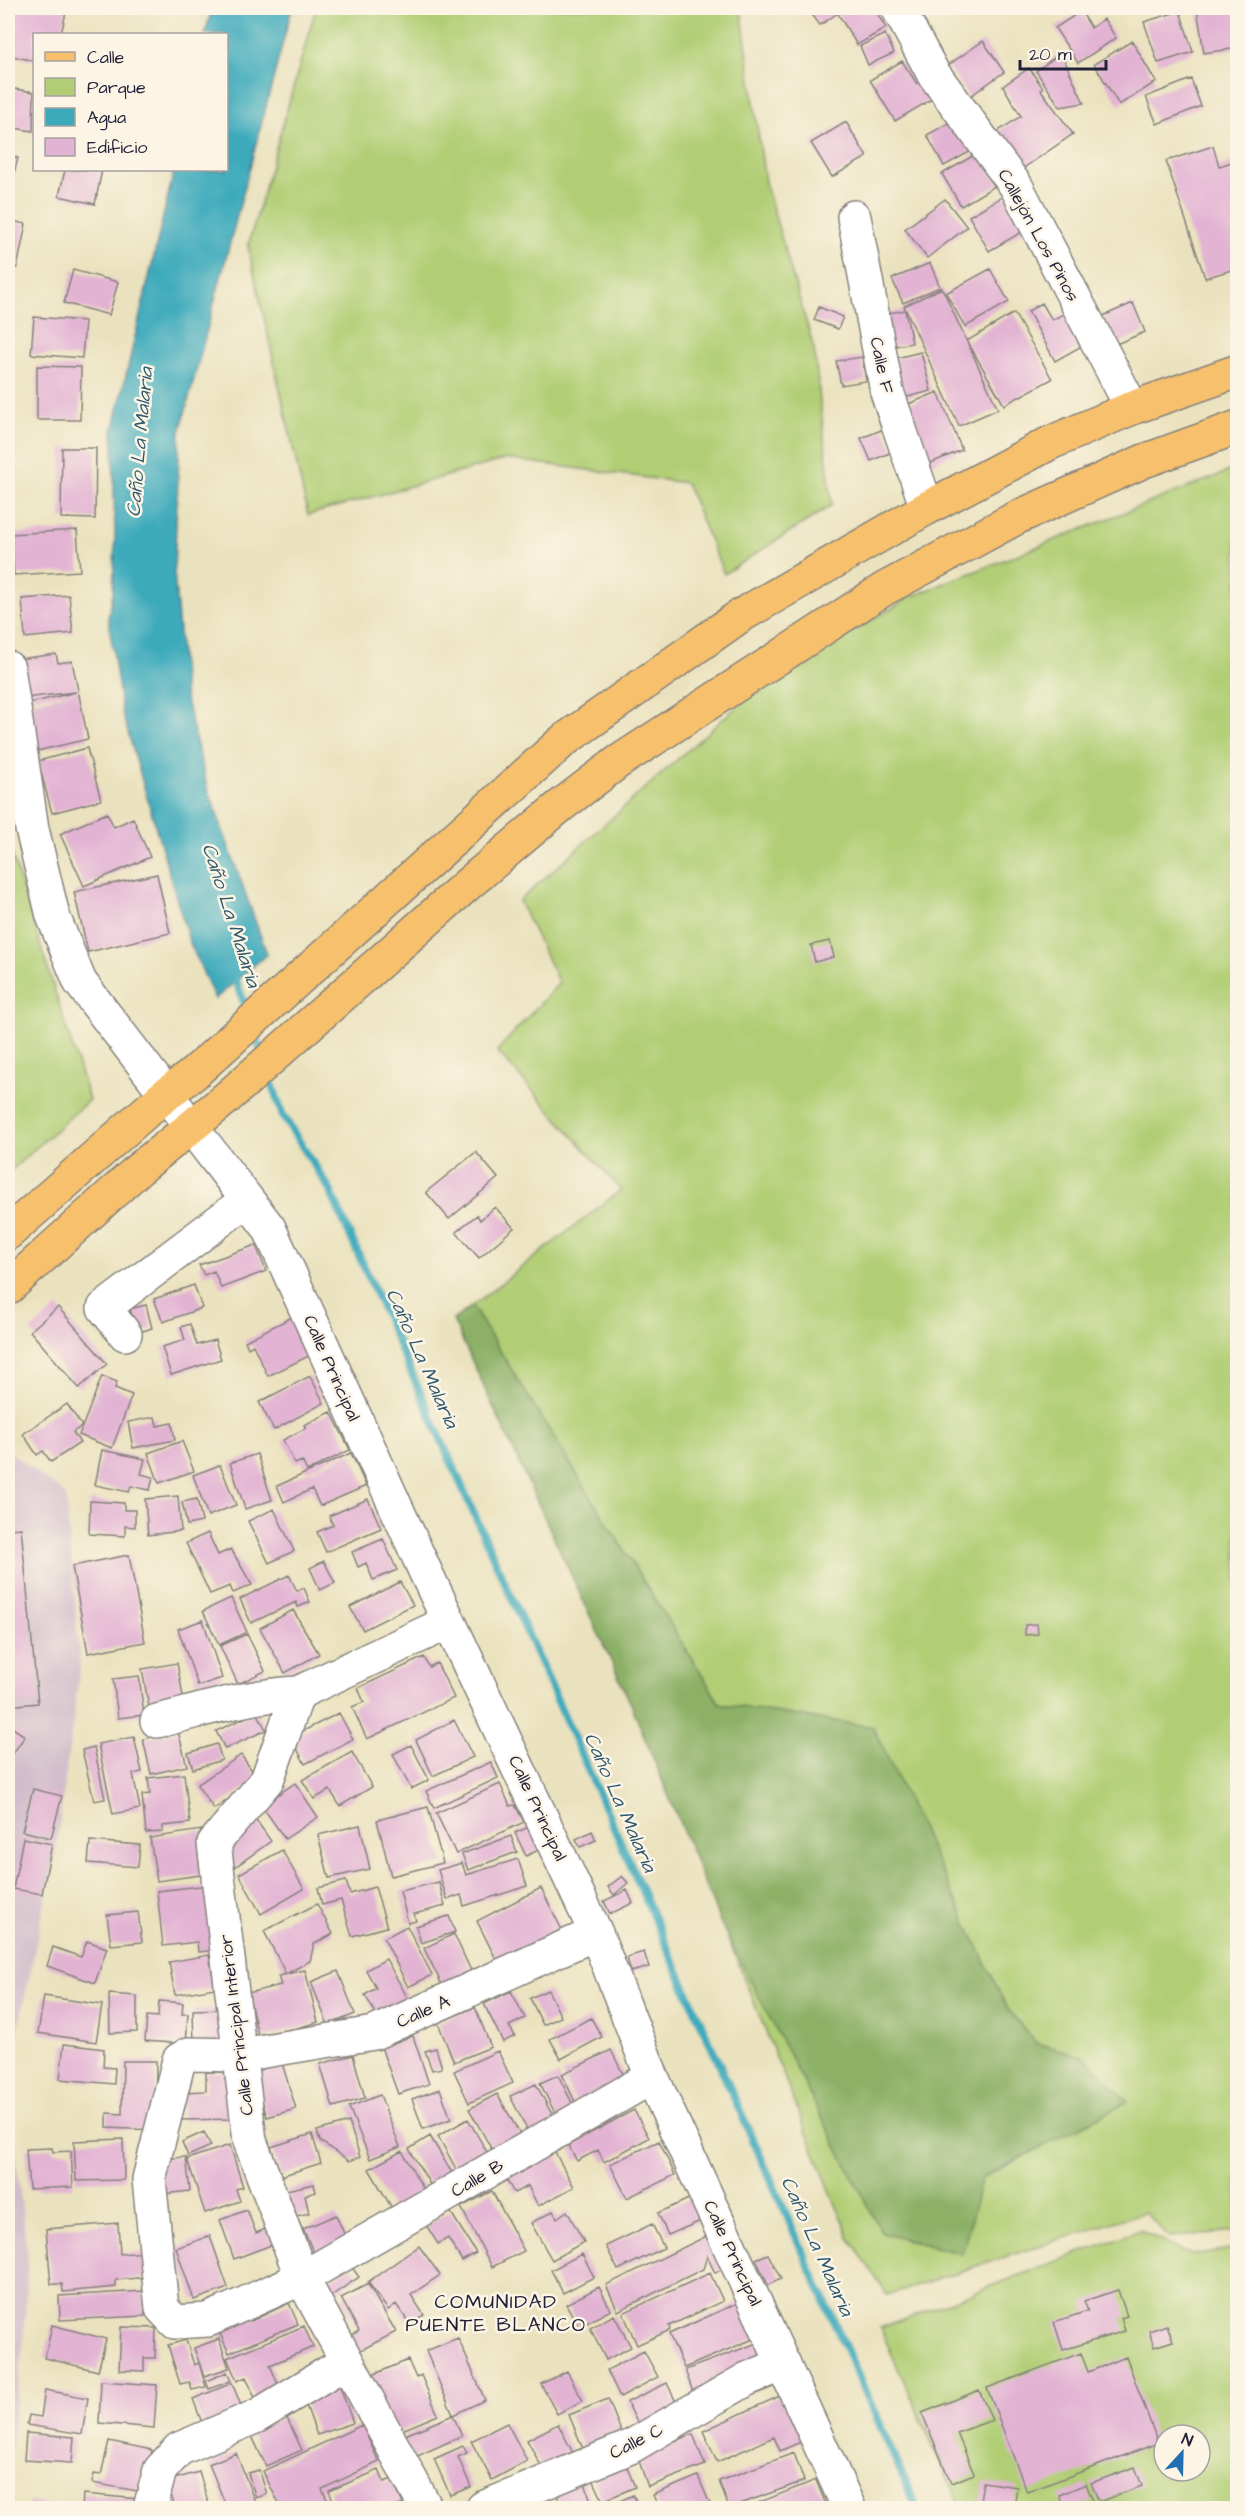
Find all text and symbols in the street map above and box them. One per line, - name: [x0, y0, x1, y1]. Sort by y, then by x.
- legend: [33, 33, 228, 171]
- scale bar: [1020, 33, 1106, 71]
- text: 20 m: [1029, 42, 1072, 67]
- text: Calle: [87, 45, 125, 70]
- text: Parque: [87, 75, 146, 100]
- text: Agua: [87, 105, 126, 131]
- text: Edificio: [87, 135, 147, 160]
- street label: Callejón Los Pinos: [992, 164, 1085, 306]
- street label: Calle F: [863, 335, 900, 396]
- water label: Caño La Malaria: [120, 365, 161, 518]
- water label: Caño La Malaria: [195, 840, 268, 992]
- water label: Caño La Malaria: [379, 1284, 466, 1433]
- street label: Calle Principal: [297, 1311, 366, 1425]
- water label: Caño La Malaria: [577, 1728, 664, 1877]
- street label: Calle Principal: [502, 1751, 573, 1865]
- street label: Calle Principal Interior: [213, 1933, 260, 2117]
- street label: Calle A: [393, 1988, 454, 2034]
- street label: Calle B: [446, 2153, 508, 2204]
- water label: Caño La Malaria: [774, 2172, 861, 2321]
- street label: Calle Principal: [697, 2196, 768, 2310]
- district label: COMUNIDAD PUENTE BLANCO: [405, 2288, 587, 2339]
- street label: Calle C: [605, 2417, 668, 2466]
- north arrow: [1152, 2423, 1212, 2483]
- text: N: [1178, 2428, 1196, 2452]

